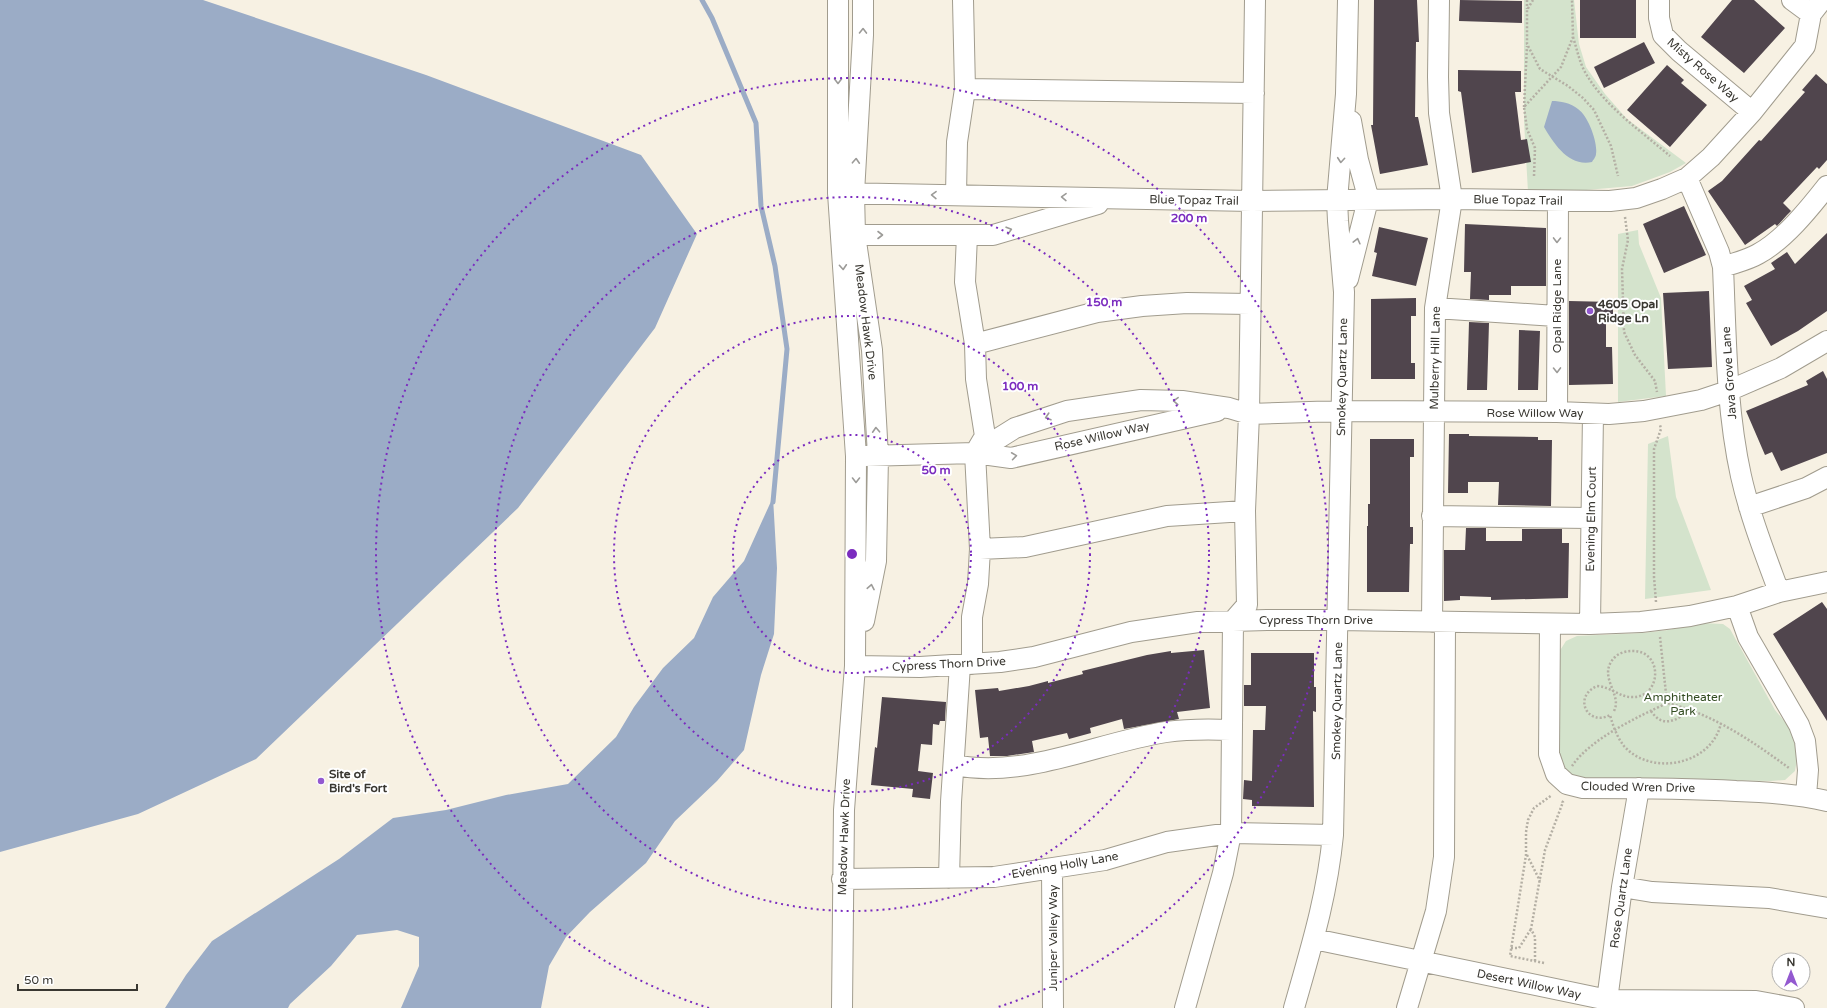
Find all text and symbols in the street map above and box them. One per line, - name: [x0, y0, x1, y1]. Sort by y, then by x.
- one-way arrow: [859, 28, 867, 34]
- street label: Misty Rose Way: [1664, 35, 1742, 105]
- one-way arrow: [834, 78, 842, 84]
- one-way arrow: [1336, 157, 1345, 163]
- one-way arrow: [851, 158, 860, 164]
- one-way arrow: [931, 190, 937, 199]
- street label: Blue Topaz Trail: [1149, 192, 1239, 208]
- street label: Blue Topaz Trail: [1473, 192, 1563, 208]
- one-way arrow: [1061, 193, 1067, 201]
- text: 200 m: [1171, 211, 1207, 225]
- one-way arrow: [1005, 226, 1012, 235]
- one-way arrow: [877, 231, 883, 239]
- one-way arrow: [1553, 237, 1561, 243]
- one-way arrow: [1353, 238, 1361, 244]
- street label: Opal Ridge Lane: [1550, 259, 1564, 353]
- street label: Meadow Hawk Drive: [852, 263, 880, 381]
- one-way arrow: [838, 264, 847, 270]
- text: 150 m: [1086, 295, 1122, 309]
- place label: 4605 Opal Ridge Ln: [1598, 297, 1658, 326]
- street label: Mulberry Hill Lane: [1427, 306, 1443, 410]
- marker: 4605 Opal Ridge Ln: [1585, 306, 1595, 316]
- street label: Smokey Quartz Lane: [1334, 318, 1350, 436]
- street label: Java Grove Lane: [1719, 326, 1739, 420]
- one-way arrow: [1552, 367, 1561, 373]
- text: 100 m: [1002, 379, 1038, 393]
- one-way arrow: [1173, 397, 1179, 405]
- street label: Rose Willow Way: [1486, 406, 1584, 420]
- one-way arrow: [1045, 412, 1052, 421]
- street label: Rose Willow Way: [1053, 418, 1151, 454]
- one-way arrow: [872, 427, 881, 433]
- one-way arrow: [1011, 452, 1017, 461]
- text: 50 m: [921, 463, 951, 477]
- street label: Evening Elm Court: [1583, 466, 1599, 572]
- one-way arrow: [852, 477, 860, 483]
- centre of rings: [845, 547, 859, 561]
- one-way arrow: [866, 584, 875, 590]
- street label: Cypress Thorn Drive: [1259, 613, 1373, 627]
- street label: Smokey Quartz Lane: [1329, 642, 1345, 760]
- street label: Cypress Thorn Drive: [892, 654, 1007, 674]
- park label: Amphitheater Park: [1644, 690, 1723, 718]
- place label: Site of Bird's Fort: [329, 767, 387, 795]
- marker: Site of Bird's Fort: [316, 776, 326, 786]
- street label: Meadow Hawk Drive: [835, 778, 853, 896]
- street label: Clouded Wren Drive: [1581, 779, 1695, 795]
- street label: Rose Quartz Lane: [1607, 847, 1635, 949]
- street label: Evening Holly Lane: [1010, 849, 1120, 881]
- street label: Juniper Valley Way: [1046, 884, 1060, 991]
- north arrow: [1771, 952, 1811, 992]
- text: N: [1787, 956, 1795, 969]
- scale bar: [18, 966, 137, 992]
- street label: Desert Willow Way: [1476, 966, 1583, 1002]
- text: 50 m: [24, 973, 53, 987]

